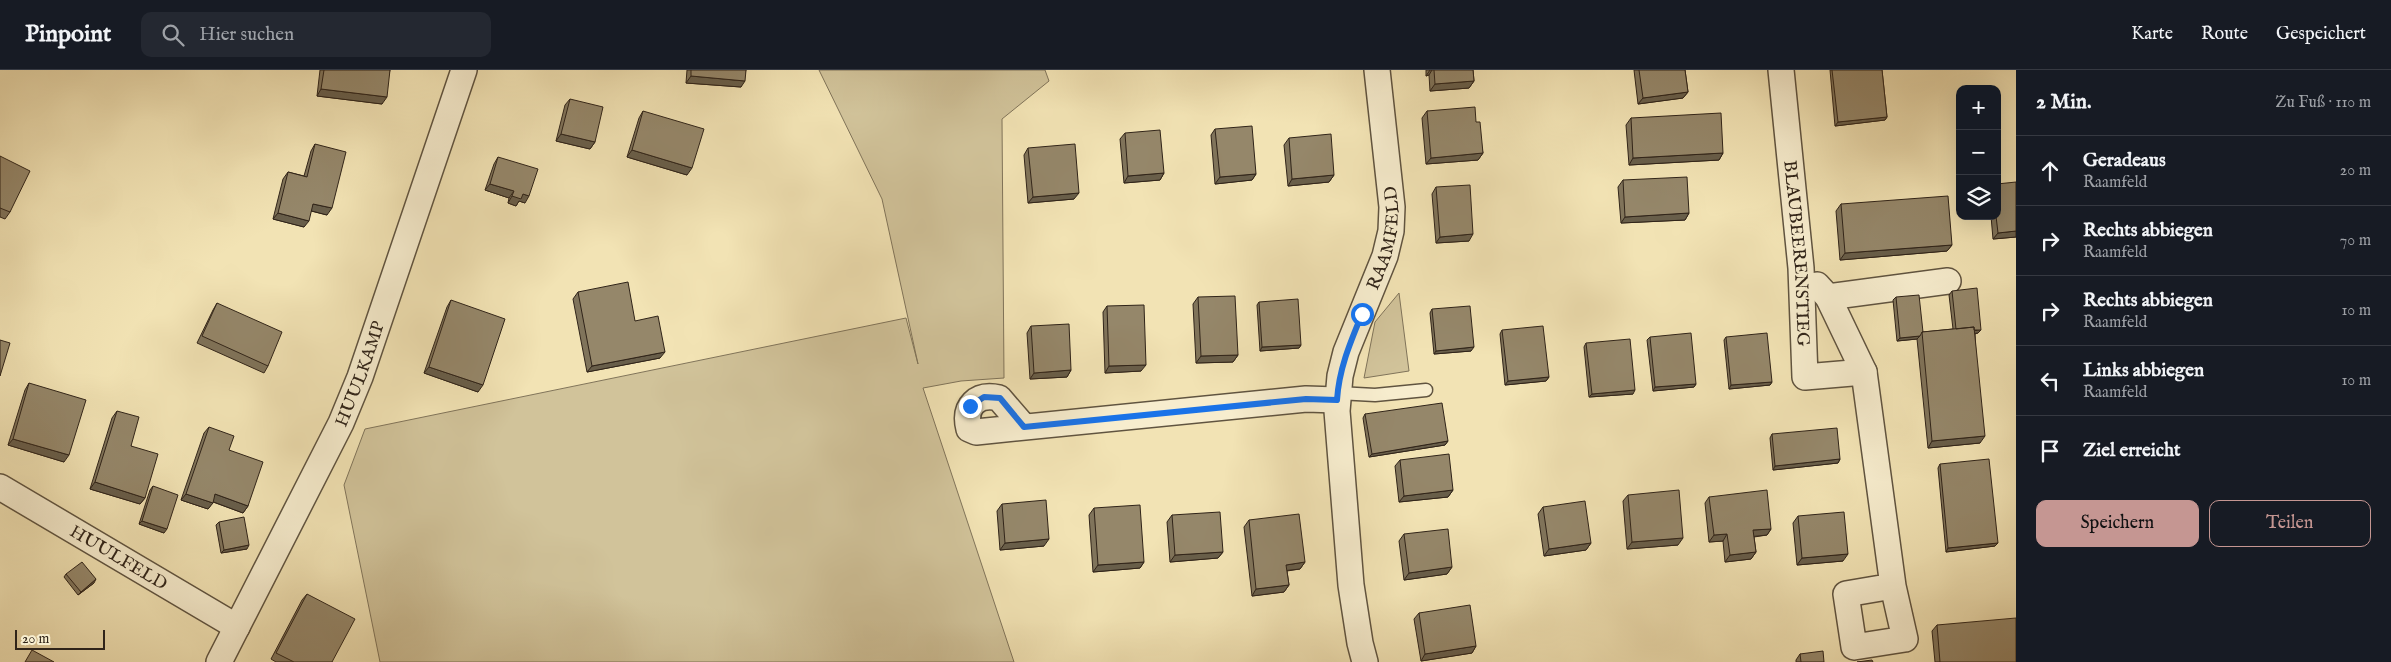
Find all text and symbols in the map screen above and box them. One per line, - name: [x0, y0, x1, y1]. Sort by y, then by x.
- search box: [141, 12, 491, 57]
- text: Pinpoint: [25, 19, 111, 50]
- icon: search: [159, 21, 187, 49]
- text: Hier suchen: [199, 23, 294, 47]
- text: Karte: [2131, 23, 2173, 46]
- text: Route: [2201, 23, 2248, 46]
- text: Gespeichert: [2276, 23, 2366, 46]
- map controls: [1956, 85, 2001, 220]
- button: +: [1956, 85, 2001, 130]
- text: 2 Min.: [2036, 89, 2092, 116]
- text: Zu Fuß · 110 m: [2275, 93, 2371, 113]
- button: −: [1956, 130, 2001, 175]
- text: Geradeaus: [2083, 149, 2166, 173]
- icon: ahead: [2036, 157, 2064, 185]
- street label: BLAUBEERENSTIEG: [1777, 159, 1814, 347]
- text: 20 m: [2340, 161, 2371, 181]
- text: Raamfeld: [2083, 173, 2147, 193]
- button: layers: [1956, 175, 2001, 220]
- street label: RAAMFELD: [1362, 185, 1406, 294]
- text: Rechts abbiegen: [2083, 219, 2213, 243]
- icon: right: [2036, 227, 2064, 255]
- text: 70 m: [2340, 231, 2371, 251]
- text: Raamfeld: [2083, 243, 2147, 263]
- text: Rechts abbiegen: [2083, 289, 2213, 313]
- icon: right: [2036, 297, 2064, 325]
- text: 10 m: [2341, 301, 2371, 321]
- route start: [1351, 303, 1374, 326]
- text: Raamfeld: [2083, 313, 2147, 333]
- street label: HUULKAMP: [331, 318, 391, 431]
- text: Links abbiegen: [2083, 359, 2204, 383]
- icon: left: [2036, 367, 2064, 395]
- text: 10 m: [2341, 371, 2371, 391]
- text: Raamfeld: [2083, 383, 2147, 403]
- route end: [959, 395, 982, 418]
- icon: arrive: [2036, 437, 2064, 465]
- text: Ziel erreicht: [2083, 439, 2181, 463]
- button: Speichern: [2036, 500, 2199, 547]
- button: Teilen: [2209, 500, 2371, 547]
- street label: HUULFELD: [65, 521, 171, 596]
- scale bar: [15, 627, 105, 650]
- text: 20 m: [22, 630, 49, 648]

